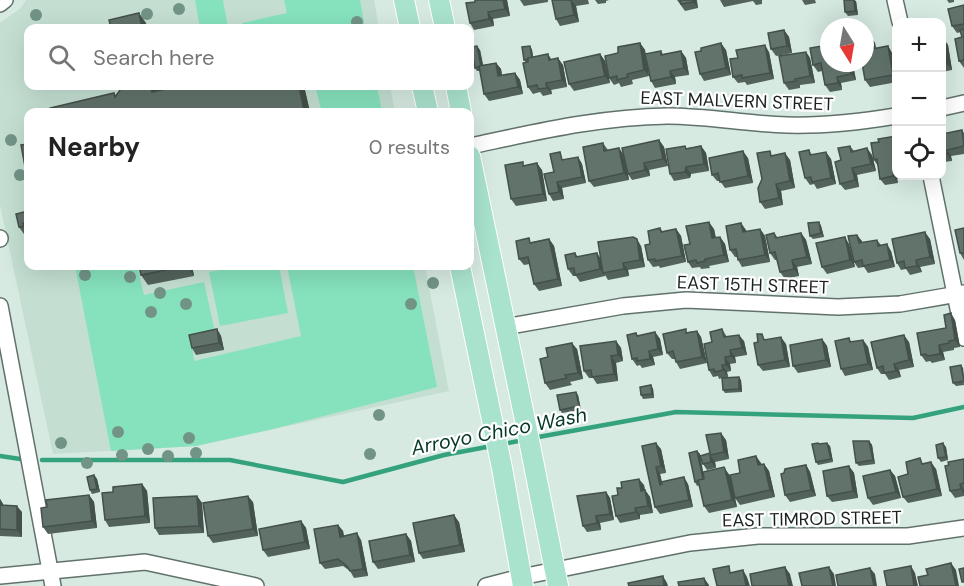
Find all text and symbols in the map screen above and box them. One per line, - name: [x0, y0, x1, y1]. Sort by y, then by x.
- north arrow: [820, 18, 874, 72]
- map controls: [892, 18, 946, 180]
- button: +: [892, 18, 946, 72]
- search box: [24, 24, 474, 90]
- icon: search: [45, 41, 78, 74]
- text: Search here: [93, 43, 214, 72]
- button: −: [892, 72, 946, 126]
- street label: EAST MALVERN STREET: [640, 86, 834, 116]
- button: locate: [892, 126, 946, 180]
- text: Nearby: [48, 130, 140, 164]
- text: 0 results: [369, 134, 450, 160]
- street label: EAST 15TH STREET: [677, 270, 829, 300]
- water label: Arroyo Chico Wash: [408, 401, 589, 461]
- street label: EAST TIMROD STREET: [722, 505, 902, 533]

